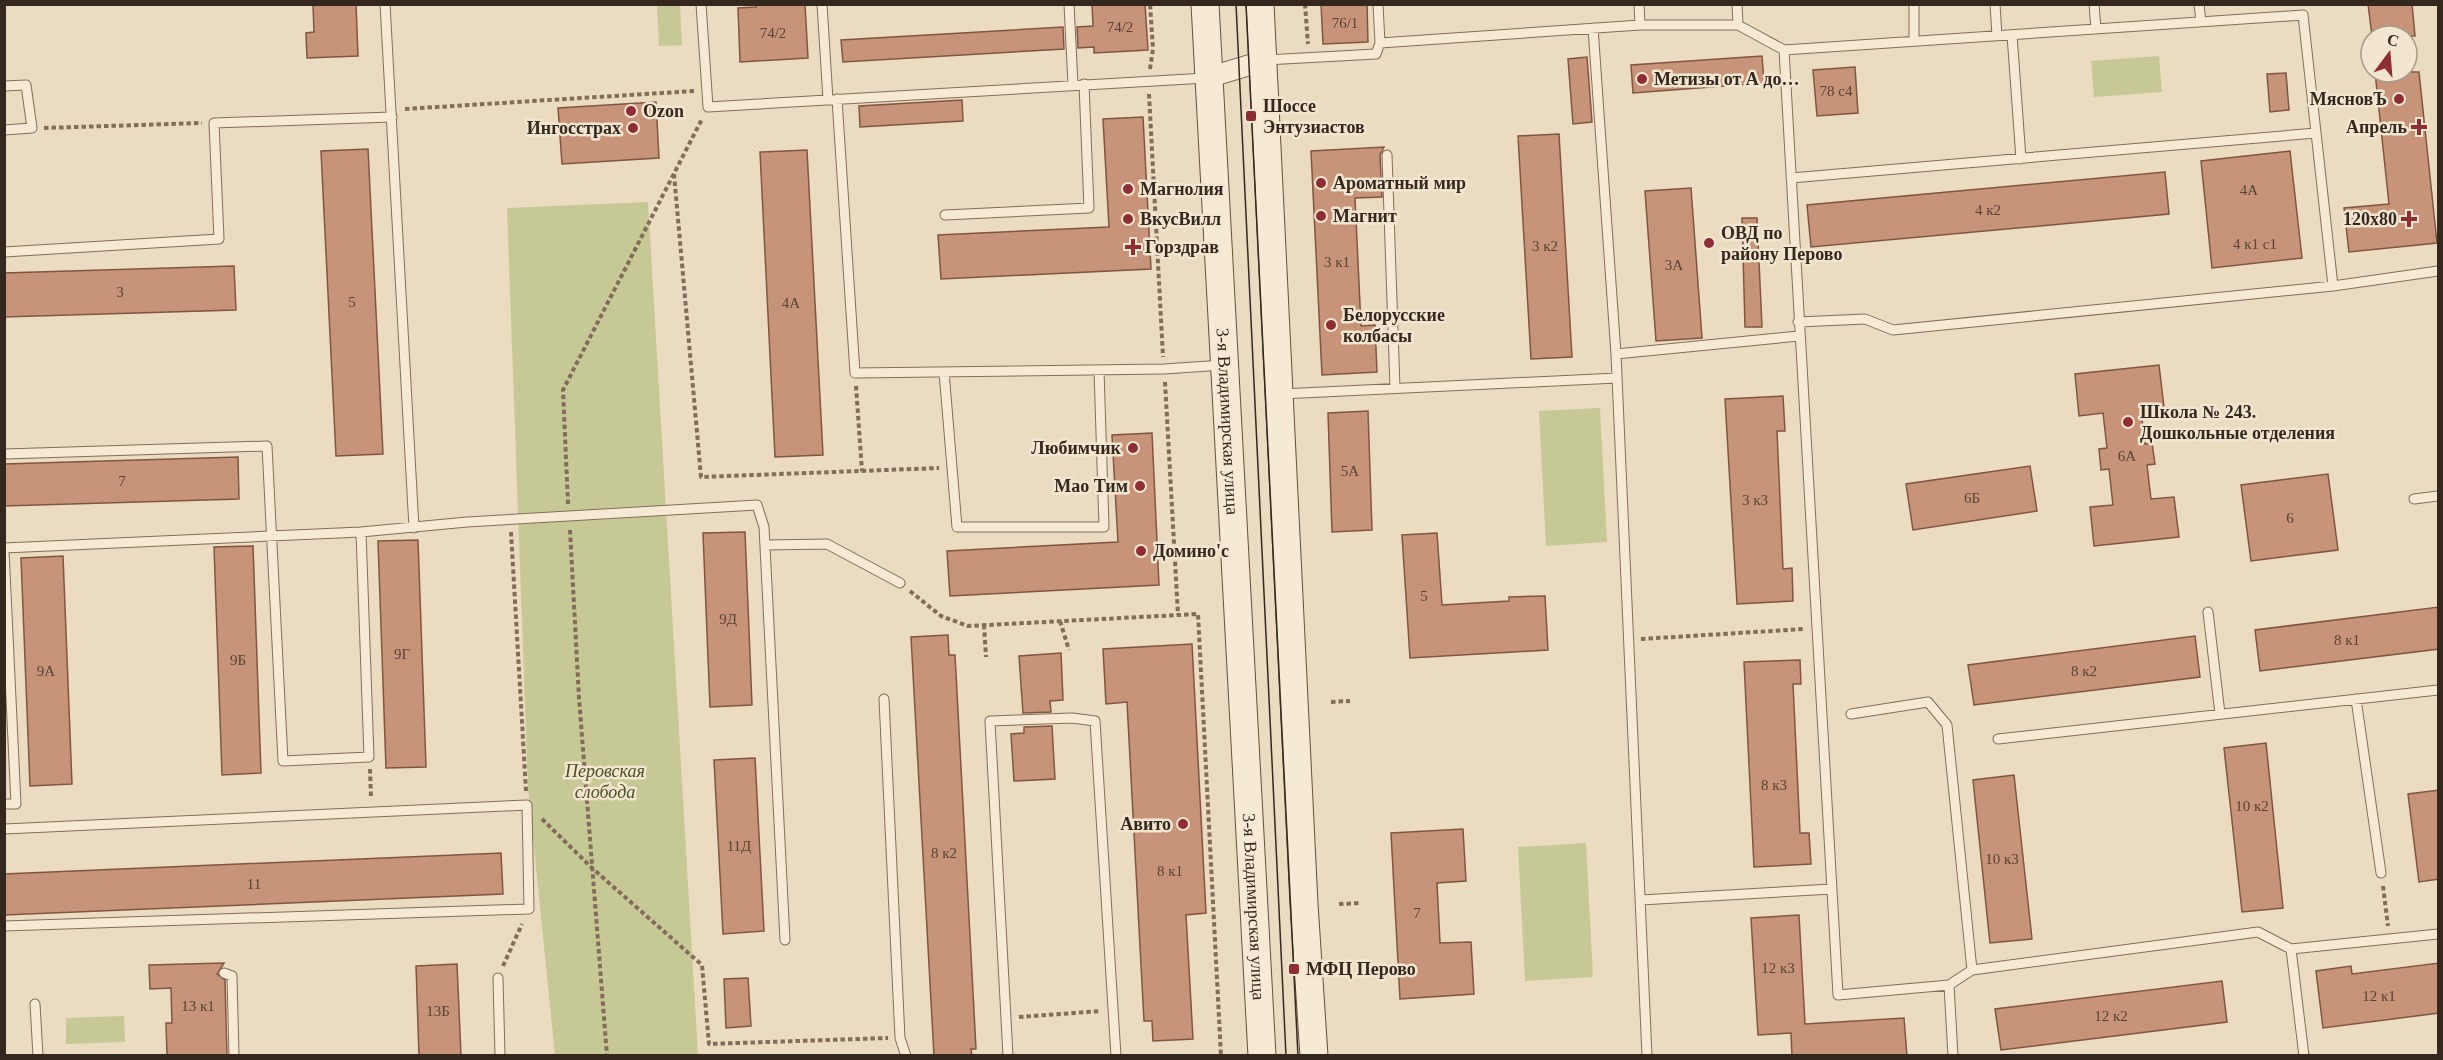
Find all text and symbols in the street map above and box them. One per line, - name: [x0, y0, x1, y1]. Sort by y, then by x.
- house number: 76/1: [1332, 15, 1358, 31]
- house number: 74/2: [1107, 19, 1133, 35]
- north arrow: [2359, 24, 2419, 84]
- house number: 74/2: [760, 25, 786, 41]
- text: С: [2385, 30, 2401, 50]
- place label: Метизы от А до…: [1654, 69, 1799, 89]
- marker: Метизы от А до…: [1635, 72, 1649, 86]
- house number: 78 с4: [1820, 83, 1853, 99]
- place label: МясновЪ: [2310, 89, 2387, 109]
- marker: МясновЪ: [2392, 92, 2406, 106]
- place label: Шоссе Энтузиастов: [1263, 96, 1365, 137]
- place label: Ozon: [643, 101, 684, 121]
- marker: Ozon: [624, 104, 638, 118]
- marker: Шоссе Энтузиастов: [1244, 109, 1258, 123]
- place label: Апрель: [2346, 117, 2407, 137]
- place label: Ингосстрах: [527, 118, 621, 138]
- marker: Апрель: [2412, 120, 2426, 134]
- marker: Ингосстрах: [626, 121, 640, 135]
- place label: Ароматный мир: [1333, 173, 1466, 193]
- marker: Ароматный мир: [1314, 176, 1328, 190]
- place label: Магнолия: [1140, 179, 1224, 199]
- marker: Магнолия: [1121, 182, 1135, 196]
- house number: 4А: [2240, 182, 2258, 198]
- house number: 4 к2: [1975, 202, 2001, 218]
- place label: Магнит: [1333, 206, 1397, 226]
- place label: ВкусВилл: [1140, 209, 1221, 229]
- marker: Магнит: [1314, 209, 1328, 223]
- place label: 120x80: [2343, 209, 2397, 229]
- marker: ВкусВилл: [1121, 212, 1135, 226]
- marker: 120x80: [2402, 212, 2416, 226]
- place label: ОВД по району Перово: [1721, 223, 1842, 264]
- marker: ОВД по району Перово: [1702, 236, 1716, 250]
- house number: 4 к1 с1: [2233, 236, 2277, 252]
- place label: Горздрав: [1145, 237, 1219, 257]
- house number: 3 к2: [1532, 238, 1558, 254]
- marker: Горздрав: [1126, 240, 1140, 254]
- house number: 3 к1: [1324, 254, 1350, 270]
- house number: 3А: [1665, 257, 1683, 273]
- house number: 3: [116, 284, 124, 300]
- house number: 5: [348, 294, 356, 310]
- house number: 4А: [782, 295, 800, 311]
- place label: Белорусские колбасы: [1343, 305, 1445, 346]
- marker: Белорусские колбасы: [1324, 318, 1338, 332]
- street label: 3-я Владимирская улица: [1213, 327, 1243, 515]
- place label: Школа № 243. Дошкольные отделения: [2140, 402, 2335, 443]
- marker: Школа № 243. Дошкольные отделения: [2121, 415, 2135, 429]
- place label: Любимчик: [1031, 438, 1122, 458]
- marker: Любимчик: [1126, 441, 1140, 455]
- house number: 6А: [2118, 448, 2136, 464]
- house number: 5А: [1341, 463, 1359, 479]
- house number: 7: [118, 473, 126, 489]
- place label: Мао Тим: [1054, 476, 1128, 496]
- marker: Мао Тим: [1133, 479, 1147, 493]
- house number: 6Б: [1964, 490, 1980, 506]
- house number: 3 к3: [1742, 492, 1768, 508]
- house number: 6: [2286, 510, 2294, 526]
- place label: Домино'c: [1153, 541, 1229, 561]
- marker: Домино'c: [1134, 544, 1148, 558]
- house number: 5: [1420, 588, 1428, 604]
- house number: 9Д: [719, 611, 737, 627]
- house number: 8 к1: [2334, 632, 2360, 648]
- house number: 9Г: [394, 646, 410, 662]
- house number: 9Б: [230, 652, 246, 668]
- house number: 9А: [37, 663, 55, 679]
- house number: 8 к2: [2071, 663, 2097, 679]
- park label: Перовская слобода: [564, 761, 645, 802]
- house number: 8 к3: [1761, 777, 1787, 793]
- house number: 10 к2: [2235, 798, 2269, 814]
- street label: 3-я Владимирская улица: [1239, 813, 1269, 1001]
- place label: Авито: [1120, 814, 1171, 834]
- marker: Авито: [1176, 817, 1190, 831]
- house number: 11Д: [727, 838, 751, 854]
- house number: 8 к2: [931, 845, 957, 861]
- house number: 10 к3: [1985, 851, 2019, 867]
- house number: 8 к1: [1157, 863, 1183, 879]
- house number: 11: [247, 876, 261, 892]
- house number: 7: [1413, 905, 1421, 921]
- place label: МФЦ Перово: [1306, 959, 1416, 979]
- house number: 12 к3: [1761, 960, 1795, 976]
- marker: МФЦ Перово: [1287, 962, 1301, 976]
- house number: 12 к1: [2362, 988, 2396, 1004]
- house number: 13 к1: [181, 998, 215, 1014]
- house number: 13Б: [426, 1003, 450, 1019]
- house number: 12 к2: [2094, 1008, 2128, 1024]

